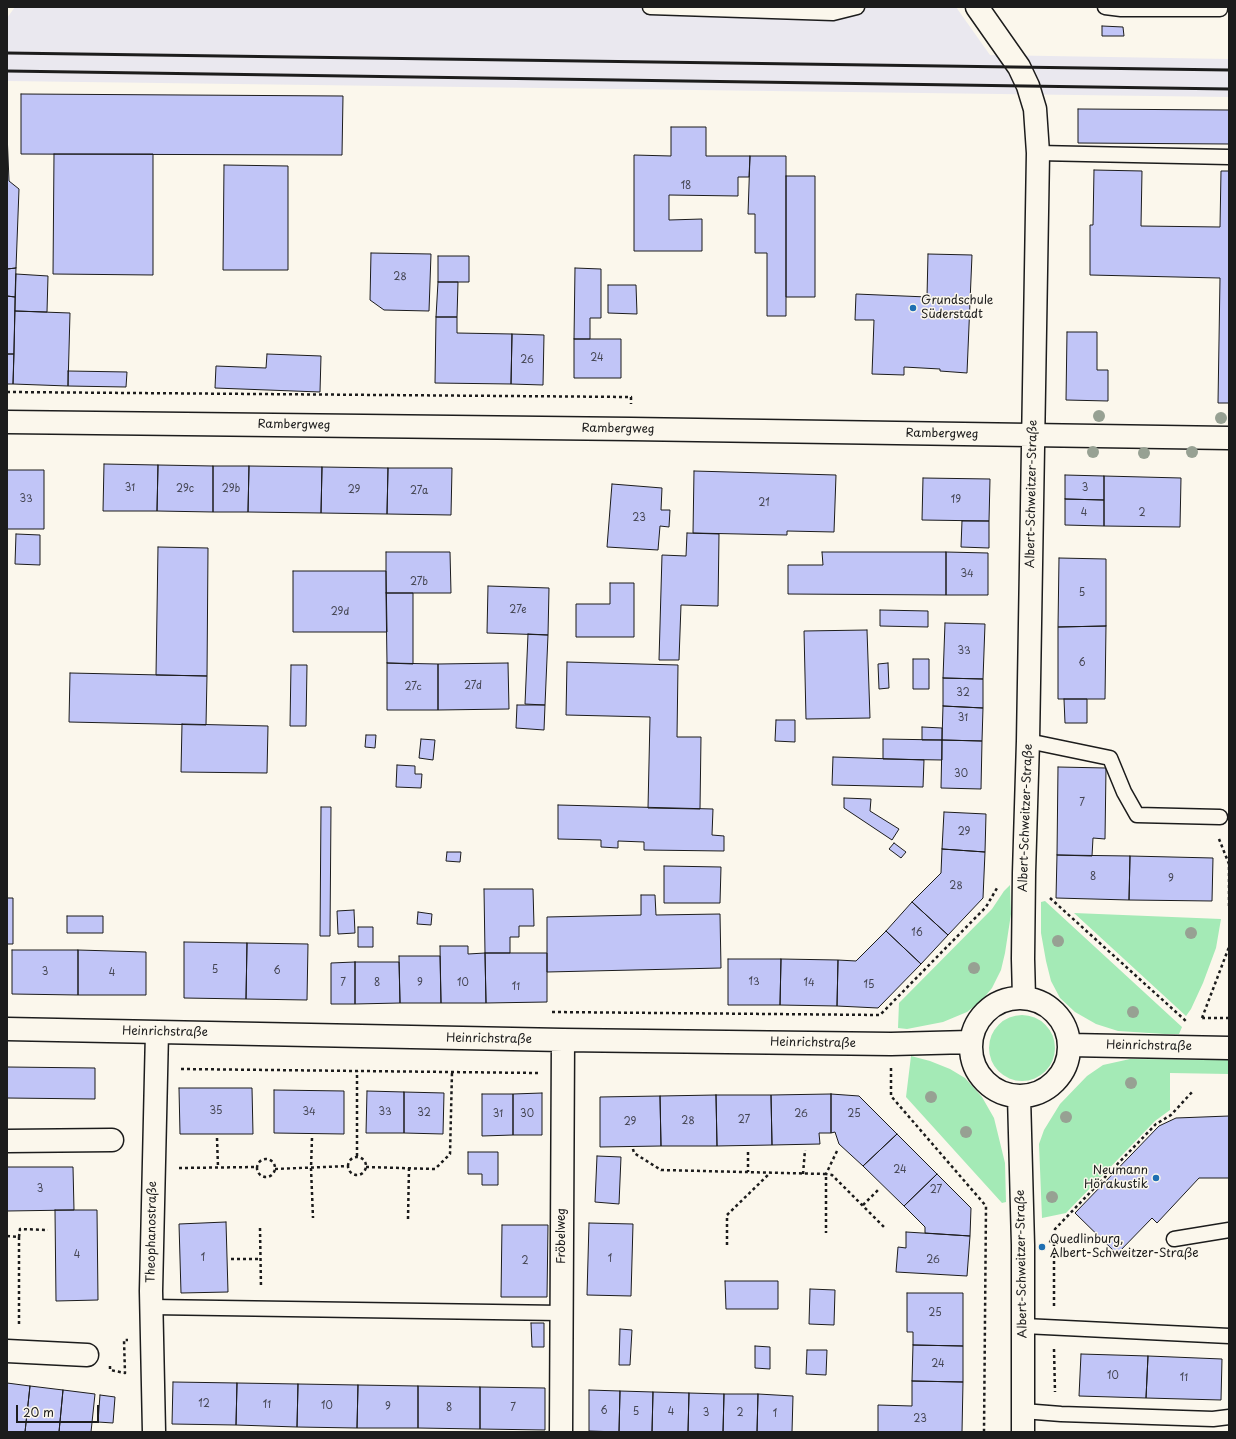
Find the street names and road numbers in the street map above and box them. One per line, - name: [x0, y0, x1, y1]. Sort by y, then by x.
- street label: Rambergweg: [257, 417, 331, 433]
- street label: Albert-Schweitzer-Straße: [1024, 420, 1040, 568]
- street label: Rambergweg: [581, 421, 655, 437]
- street label: Rambergweg: [905, 426, 979, 442]
- street label: Albert-Schweitzer-Straße: [1016, 744, 1036, 892]
- street label: Heinrichstraße: [122, 1024, 208, 1040]
- street label: Heinrichstraße: [446, 1031, 532, 1047]
- street label: Heinrichstraße: [770, 1035, 856, 1051]
- street label: Heinrichstraße: [1106, 1038, 1192, 1054]
- street label: Theophanostraße: [144, 1181, 160, 1283]
- street label: Albert-Schweitzer-Straße: [1014, 1190, 1030, 1338]
- street label: Fröbelweg: [555, 1208, 569, 1264]

